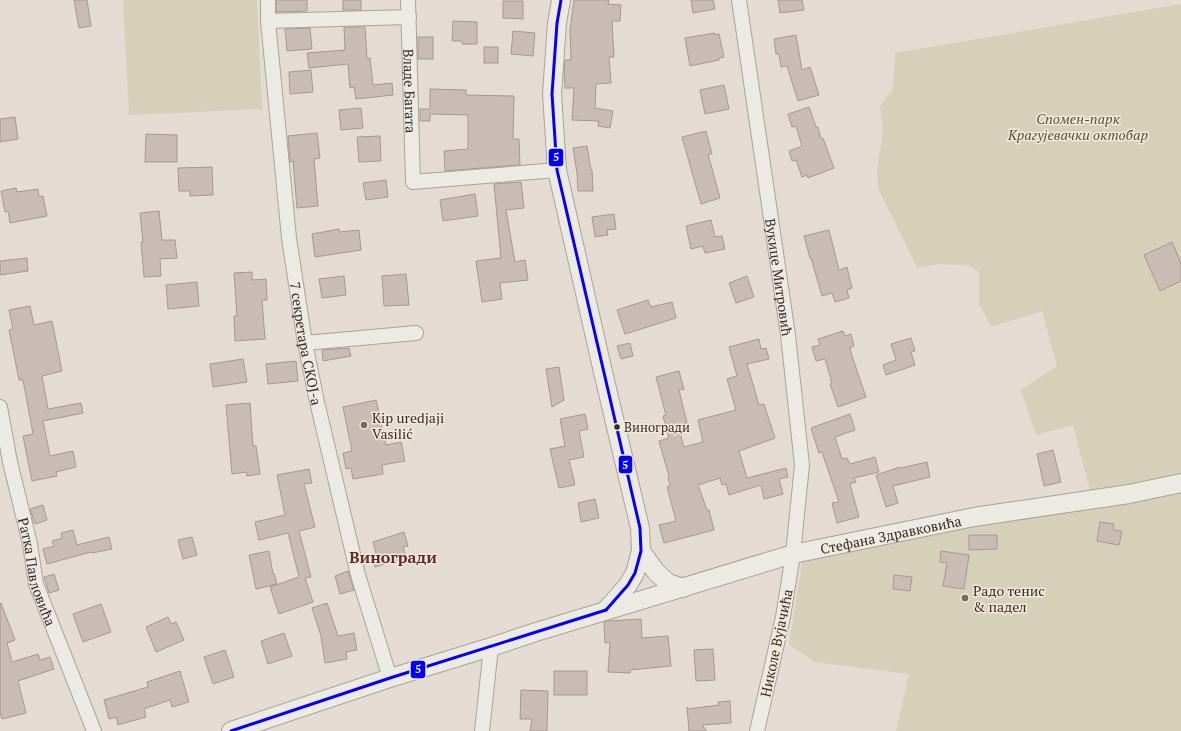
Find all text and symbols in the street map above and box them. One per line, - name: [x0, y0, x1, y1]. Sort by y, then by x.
- street label: Владе Багата: [400, 49, 421, 133]
- park label: Спомен-парк Крагујевачки октобар: [1007, 109, 1148, 144]
- line badge: 5: [548, 148, 564, 167]
- text: 5: [553, 150, 559, 164]
- street label: Вукице Митровић: [762, 217, 797, 337]
- street label: 7 секретара СКОЈ-а: [286, 281, 327, 407]
- place label: Kip uredjaji Vasilić: [372, 408, 444, 443]
- place label: Виногради: [624, 418, 690, 436]
- marker: Kip uredjaji Vasilić: [359, 420, 369, 430]
- marker: Виногради: [612, 422, 622, 432]
- line badge: 5: [618, 455, 633, 474]
- text: 5: [622, 458, 628, 472]
- street label: Стефана Здравковића: [819, 510, 963, 558]
- street label: Ратка Павловића: [14, 515, 61, 628]
- district label: Виногради: [349, 546, 437, 568]
- place label: Радо тенис & падел: [973, 581, 1045, 616]
- street label: Николе Вујачића: [755, 587, 797, 699]
- marker: Радо тенис & падел: [960, 593, 970, 603]
- line badge: 5: [410, 660, 426, 679]
- text: 5: [415, 662, 421, 676]

